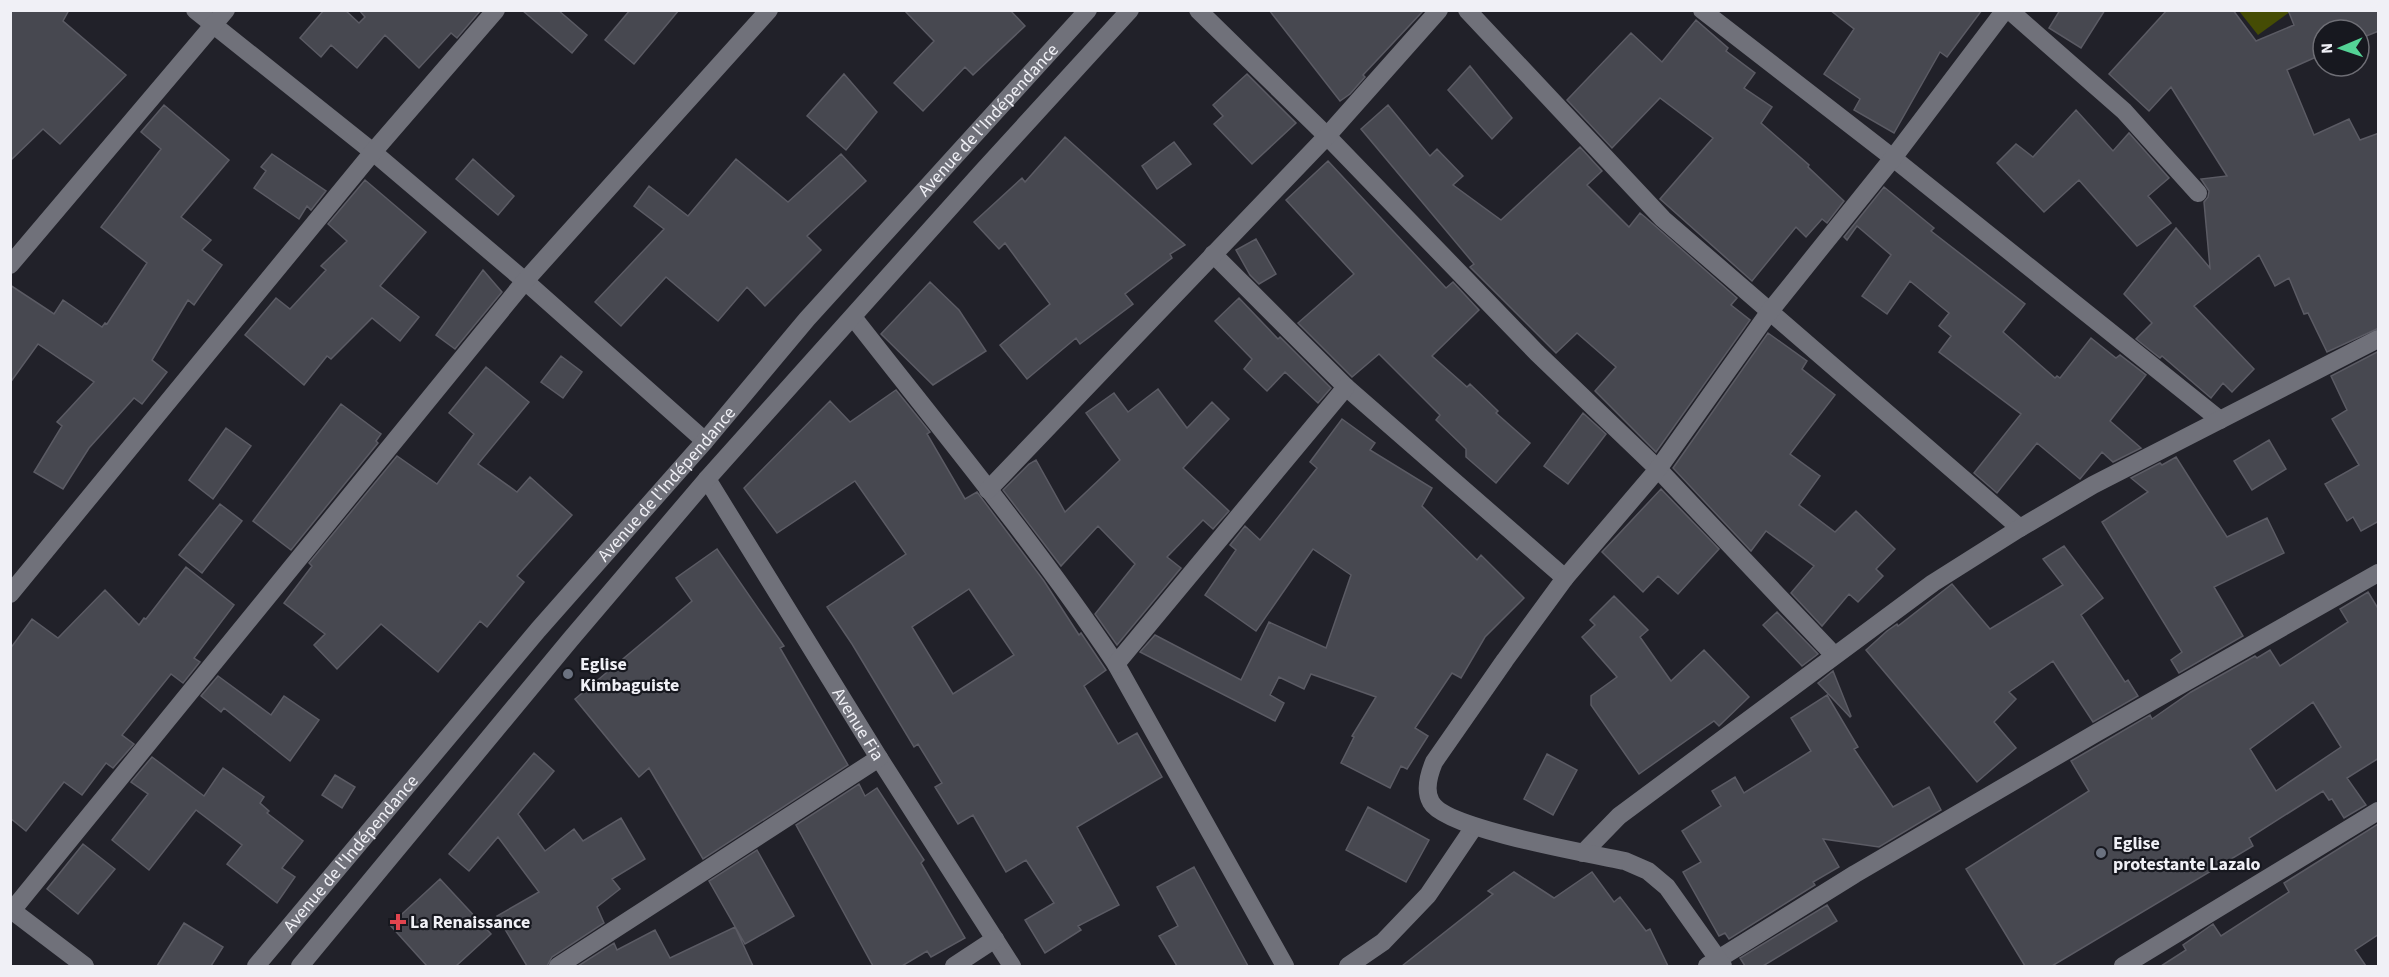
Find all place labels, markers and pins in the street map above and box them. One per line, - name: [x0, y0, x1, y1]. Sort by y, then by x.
- place label: Eglise Kimbaguiste: [580, 652, 679, 698]
- marker: Eglise Kimbaguiste: [561, 667, 575, 681]
- place label: Eglise protestante Lazalo: [2113, 831, 2261, 877]
- marker: Eglise protestante Lazalo: [2094, 846, 2108, 860]
- place label: La Renaissance: [410, 910, 530, 935]
- marker: La Renaissance: [391, 915, 405, 929]

